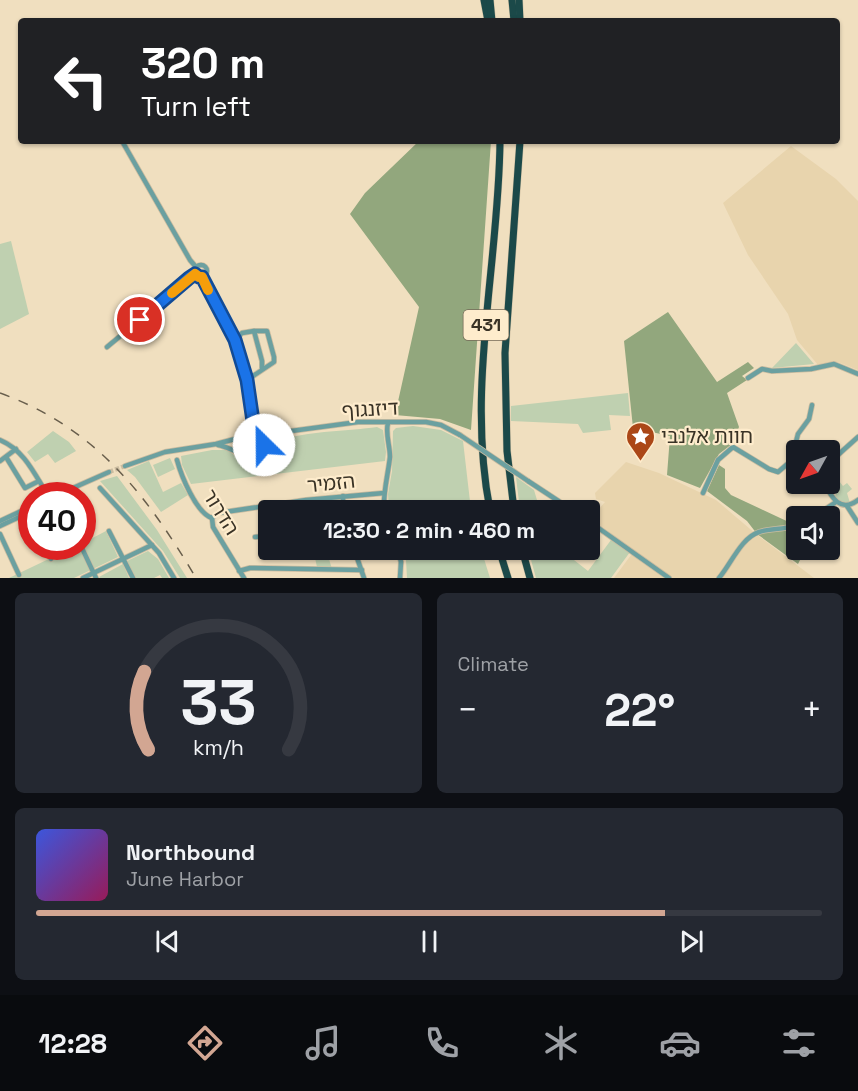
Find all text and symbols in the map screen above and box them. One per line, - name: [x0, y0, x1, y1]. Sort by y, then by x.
- text: 320 m: [141, 37, 265, 90]
- icon: left: [42, 42, 120, 120]
- text: Turn left: [141, 89, 251, 124]
- pin: [114, 294, 165, 345]
- icon: arrive: [123, 303, 156, 336]
- road number: 431: [464, 310, 508, 340]
- street label: דיזנגוף: [341, 395, 399, 423]
- position arrow: [232, 413, 296, 477]
- place icon: חוות אלנבי: [624, 420, 656, 462]
- place label: חוות אלנבי: [661, 423, 753, 449]
- north arrow: [786, 440, 840, 494]
- map controls: [786, 440, 840, 560]
- street label: הזמיר: [306, 468, 356, 498]
- speed limit sign: 40: [18, 482, 96, 560]
- street label: הדרור: [197, 484, 245, 540]
- button: sound: [786, 506, 840, 560]
- text: 12:30 · 2 min · 460 m: [323, 516, 535, 544]
- text: Climate: [458, 651, 529, 677]
- text: 33: [180, 663, 256, 742]
- text: 22°: [604, 682, 675, 739]
- text: −: [458, 689, 478, 731]
- text: +: [802, 689, 822, 731]
- text: km/h: [193, 734, 244, 761]
- text: Northbound: [126, 838, 255, 866]
- text: June Harbor: [126, 866, 244, 892]
- icon: previous: [151, 925, 184, 958]
- icon: pause: [413, 925, 446, 958]
- icon: next: [675, 925, 708, 958]
- icon: directions: [184, 1022, 226, 1064]
- icon: music: [302, 1022, 344, 1064]
- icon: phone: [421, 1022, 463, 1064]
- icon: climate: [540, 1022, 582, 1064]
- icon: car: [659, 1022, 701, 1064]
- icon: filters: [778, 1022, 820, 1064]
- text: 12:28: [38, 1026, 107, 1061]

